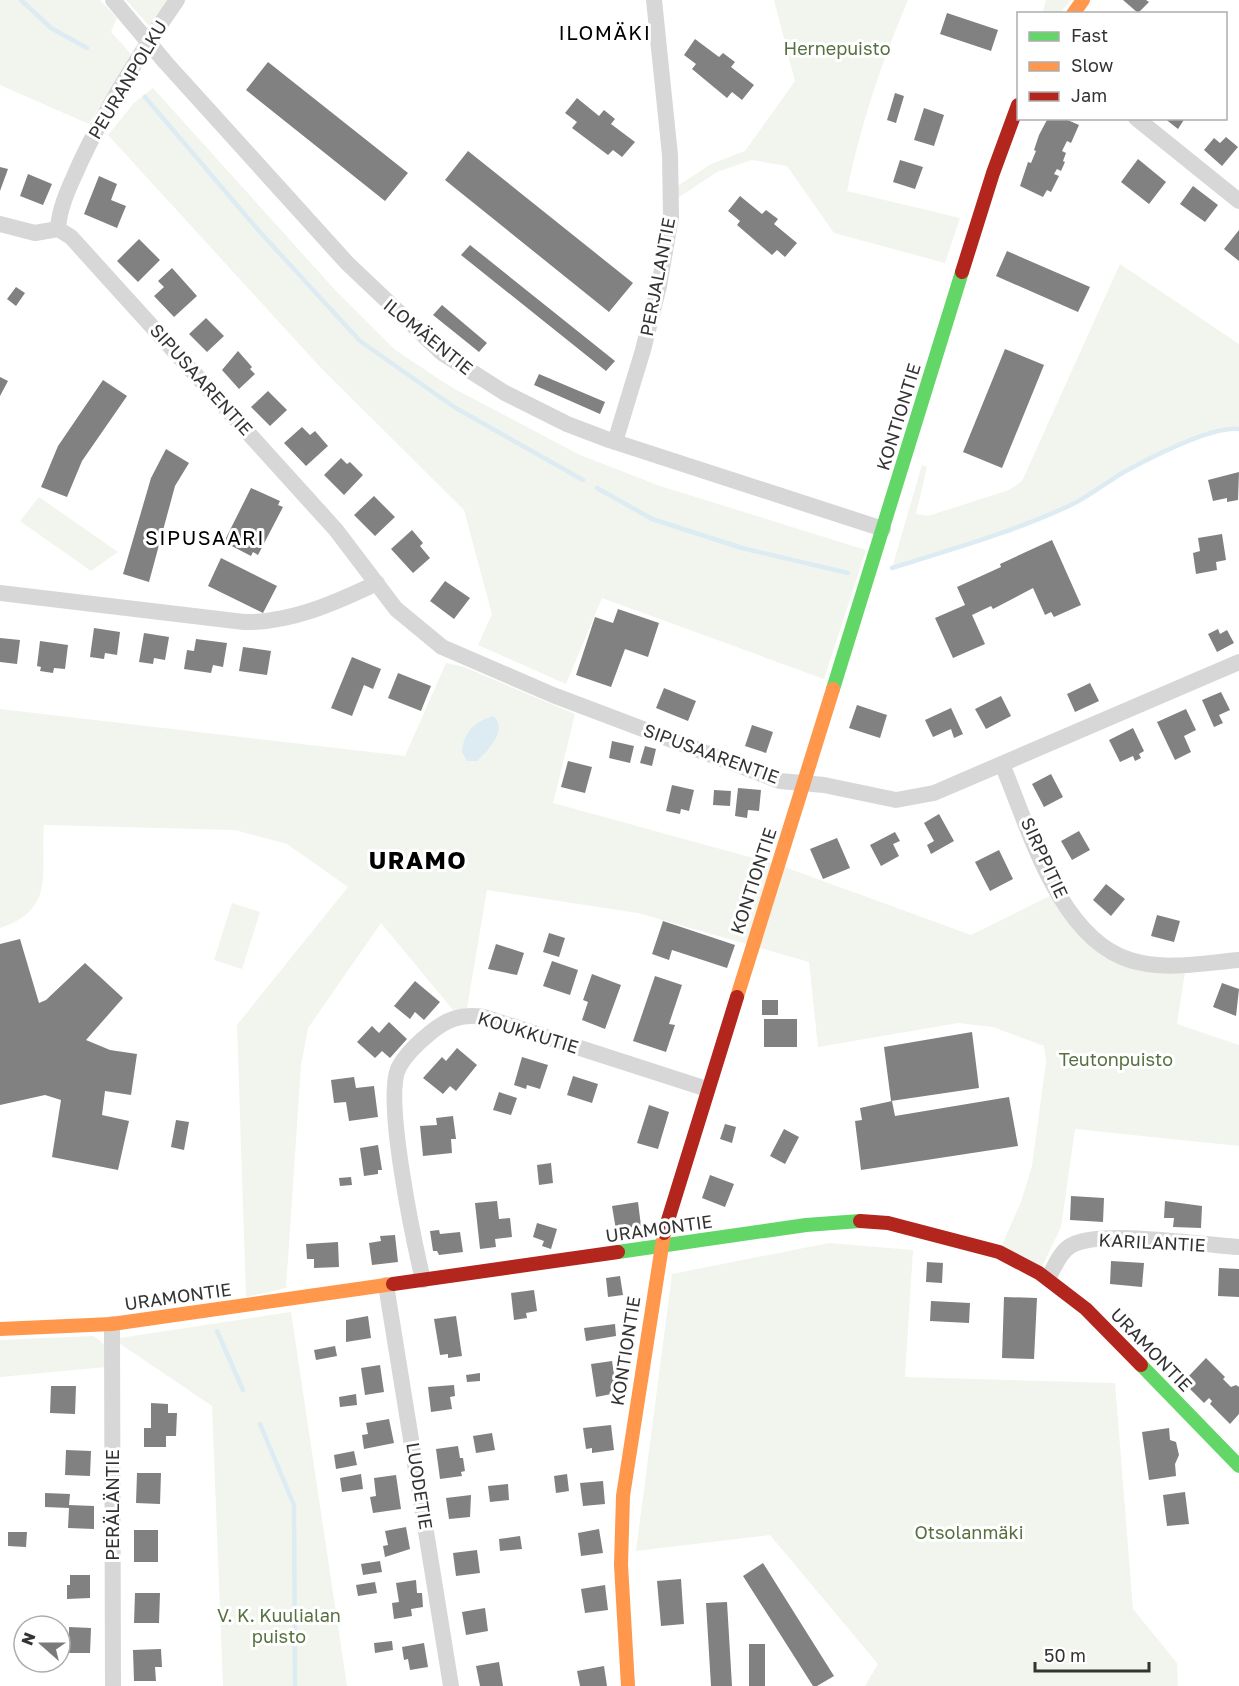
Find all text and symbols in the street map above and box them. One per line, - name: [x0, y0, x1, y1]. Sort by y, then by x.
- legend: [1017, 12, 1227, 120]
- street label: PEURANPOLKU: [83, 16, 171, 143]
- district label: ILOMÄKI: [559, 20, 651, 44]
- text: Fast: [1071, 24, 1108, 46]
- park label: Hernepuisto: [784, 37, 890, 59]
- text: Slow: [1071, 54, 1114, 76]
- text: Jam: [1071, 84, 1107, 106]
- street label: PERJALANTIE: [635, 215, 679, 338]
- street label: ILOMÄENTIE: [380, 294, 478, 379]
- street label: SIPUSAARENTIE: [146, 319, 258, 440]
- street label: KONTIONTIE: [871, 361, 925, 473]
- district label: SIPUSAARI: [145, 525, 265, 549]
- street label: SIPUSAARENTIE: [641, 718, 782, 788]
- street label: SIRPPITIE: [1017, 814, 1073, 901]
- street label: KONTIONTIE: [725, 825, 781, 937]
- district label: URAMO: [369, 845, 467, 874]
- street label: KOUKKUTIE: [475, 1006, 581, 1058]
- park label: Teutonpuisto: [1059, 1048, 1173, 1070]
- street label: URAMONTIE: [604, 1210, 714, 1246]
- street label: KARILANTIE: [1098, 1228, 1206, 1256]
- street label: URAMONTIE: [123, 1278, 233, 1314]
- street label: KONTIONTIE: [605, 1294, 645, 1407]
- street label: URAMONTIE: [1106, 1303, 1197, 1396]
- street label: LUODETIE: [402, 1441, 438, 1531]
- street label: PERÄLÄNTIE: [101, 1449, 123, 1561]
- park label: Otsolanmäki: [915, 1521, 1023, 1543]
- park label: V. K. Kuulialan puisto: [217, 1604, 341, 1647]
- north arrow: [12, 1614, 72, 1674]
- text: N: [16, 1629, 40, 1648]
- scale bar: [1035, 1635, 1149, 1673]
- text: 50 m: [1044, 1644, 1086, 1666]

